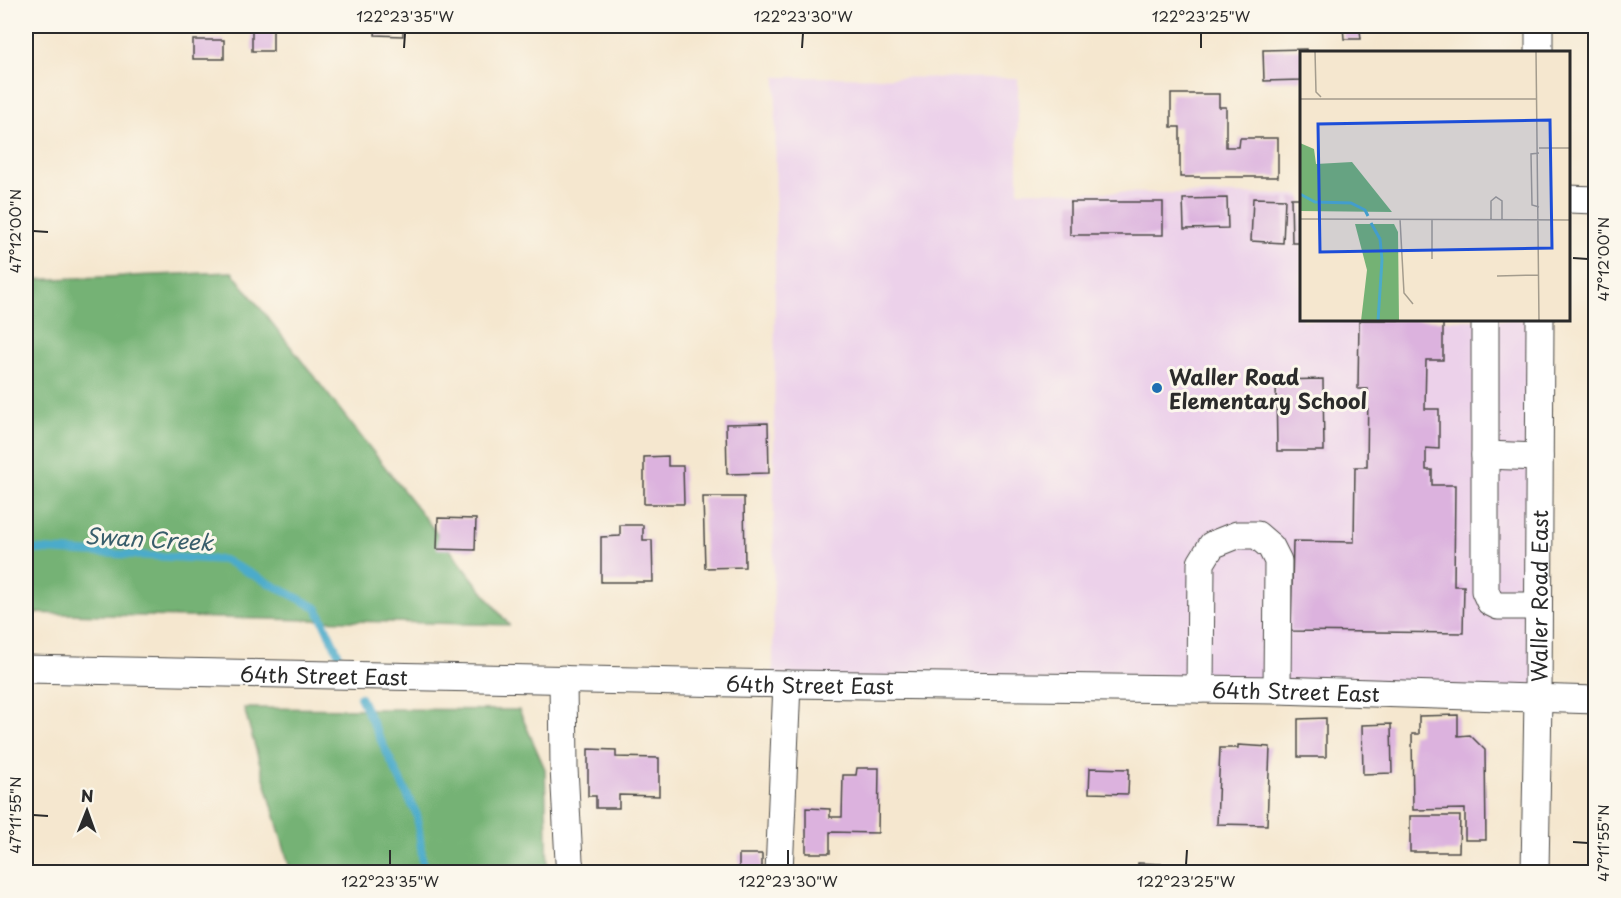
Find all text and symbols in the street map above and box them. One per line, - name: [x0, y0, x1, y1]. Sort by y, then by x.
- text: 122°23'35"W: [356, 4, 454, 27]
- text: 122°23'30"W: [753, 4, 853, 27]
- text: 122°23'25"W: [1152, 4, 1251, 27]
- inset map: [1300, 51, 1570, 321]
- text: 47°12'00"N: [3, 189, 26, 273]
- text: 47°12'00"N: [1591, 217, 1614, 301]
- place label: Waller Road Elementary School: [1169, 360, 1367, 416]
- marker: Waller Road Elementary School: [1150, 381, 1164, 395]
- street label: Waller Road East: [1522, 510, 1555, 682]
- water label: Swan Creek: [84, 518, 216, 558]
- street label: 64th Street East: [240, 657, 408, 693]
- street label: 64th Street East: [726, 667, 894, 701]
- street label: 64th Street East: [1212, 673, 1380, 709]
- text: 47°11'55"N: [3, 776, 26, 854]
- north arrow: [57, 781, 117, 841]
- text: N: [81, 783, 94, 807]
- text: 47°11'55"N: [1591, 804, 1614, 882]
- text: 122°23'35"W: [341, 869, 439, 892]
- text: 122°23'30"W: [738, 869, 838, 892]
- text: 122°23'25"W: [1137, 869, 1236, 892]

